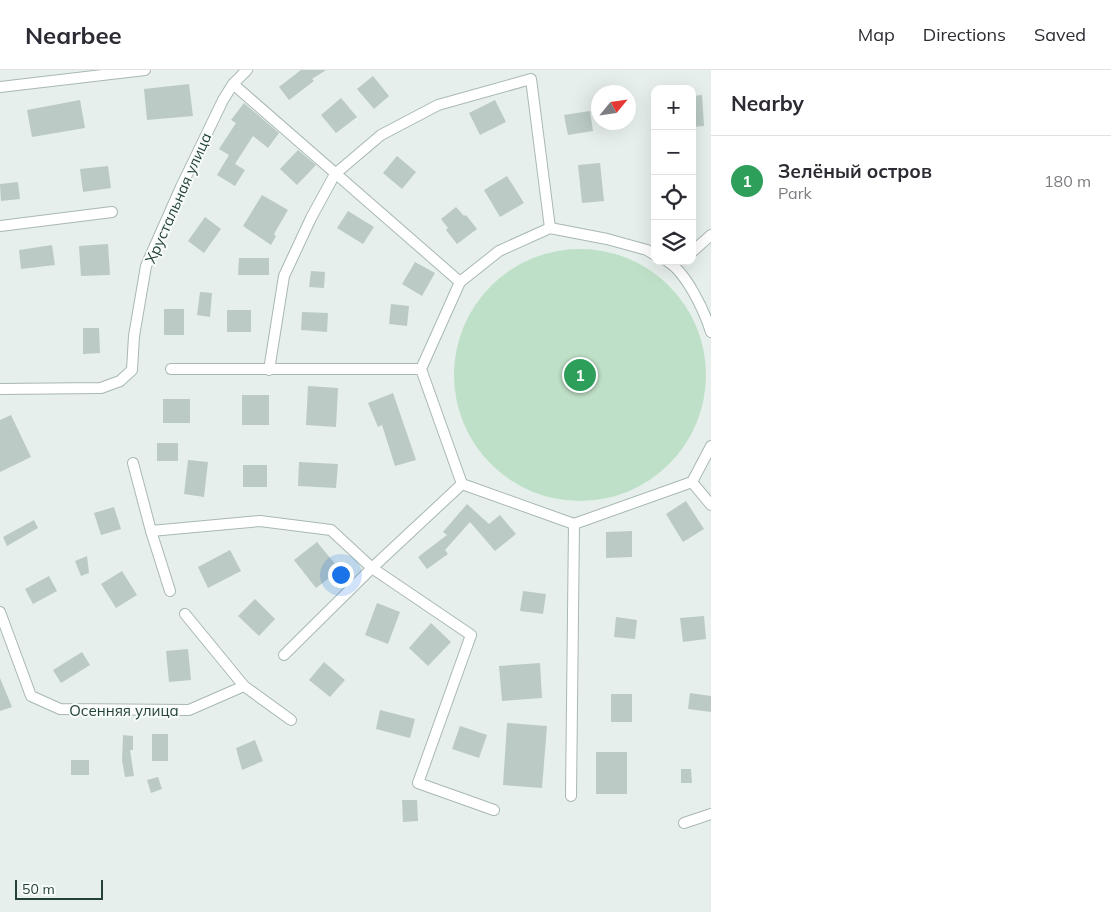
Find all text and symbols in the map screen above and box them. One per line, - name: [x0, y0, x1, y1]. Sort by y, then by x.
- text: Nearbee: [25, 20, 122, 50]
- text: Map: [858, 23, 895, 46]
- text: Directions: [923, 23, 1006, 46]
- text: Saved: [1034, 23, 1086, 46]
- north arrow: [591, 85, 636, 130]
- map controls: [651, 85, 696, 265]
- button: +: [651, 85, 696, 130]
- text: Nearby: [731, 90, 804, 116]
- street label: Хрустальная улица: [141, 130, 215, 266]
- button: −: [651, 130, 696, 175]
- text: Зелёный остров: [778, 159, 932, 183]
- text: 1: [742, 171, 752, 191]
- text: 180 m: [1044, 171, 1091, 191]
- button: locate: [651, 175, 696, 220]
- text: Park: [778, 183, 812, 203]
- button: layers: [651, 220, 696, 265]
- pin: 1: [564, 356, 596, 394]
- your location: [328, 562, 354, 588]
- street label: Осенняя улица: [69, 701, 179, 720]
- scale bar: [15, 877, 102, 900]
- text: 50 m: [22, 880, 55, 898]

